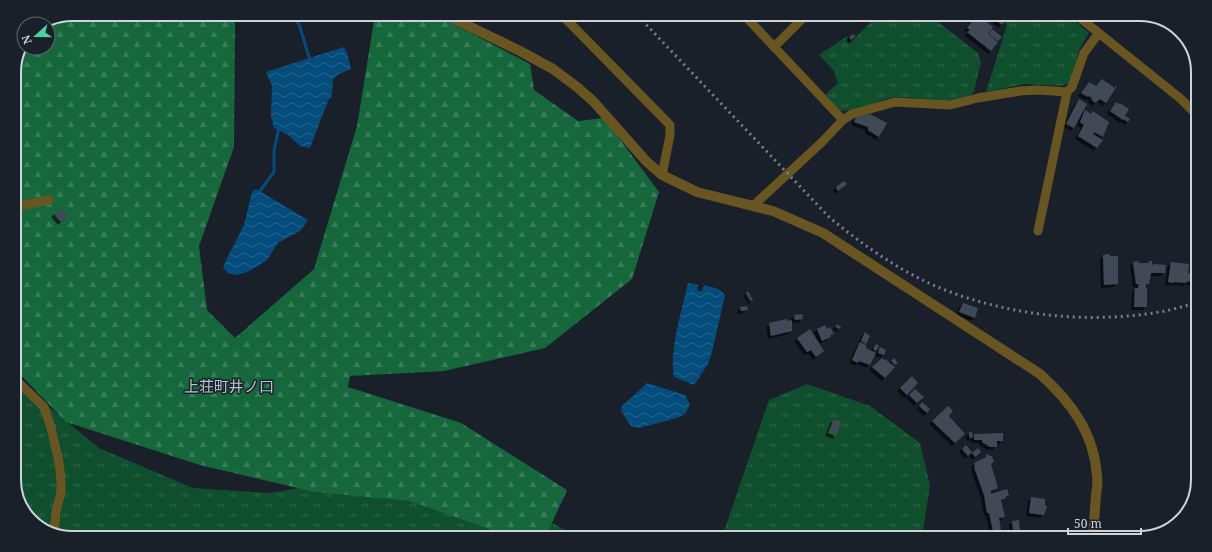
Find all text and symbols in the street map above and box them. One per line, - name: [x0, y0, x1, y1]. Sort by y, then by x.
- north arrow: [16, 16, 56, 56]
- text: N: [18, 33, 35, 46]
- district label: 上荘町井ノ口: [184, 376, 274, 396]
- scale bar: [1068, 510, 1141, 536]
- text: 50 m: [1074, 515, 1102, 532]

